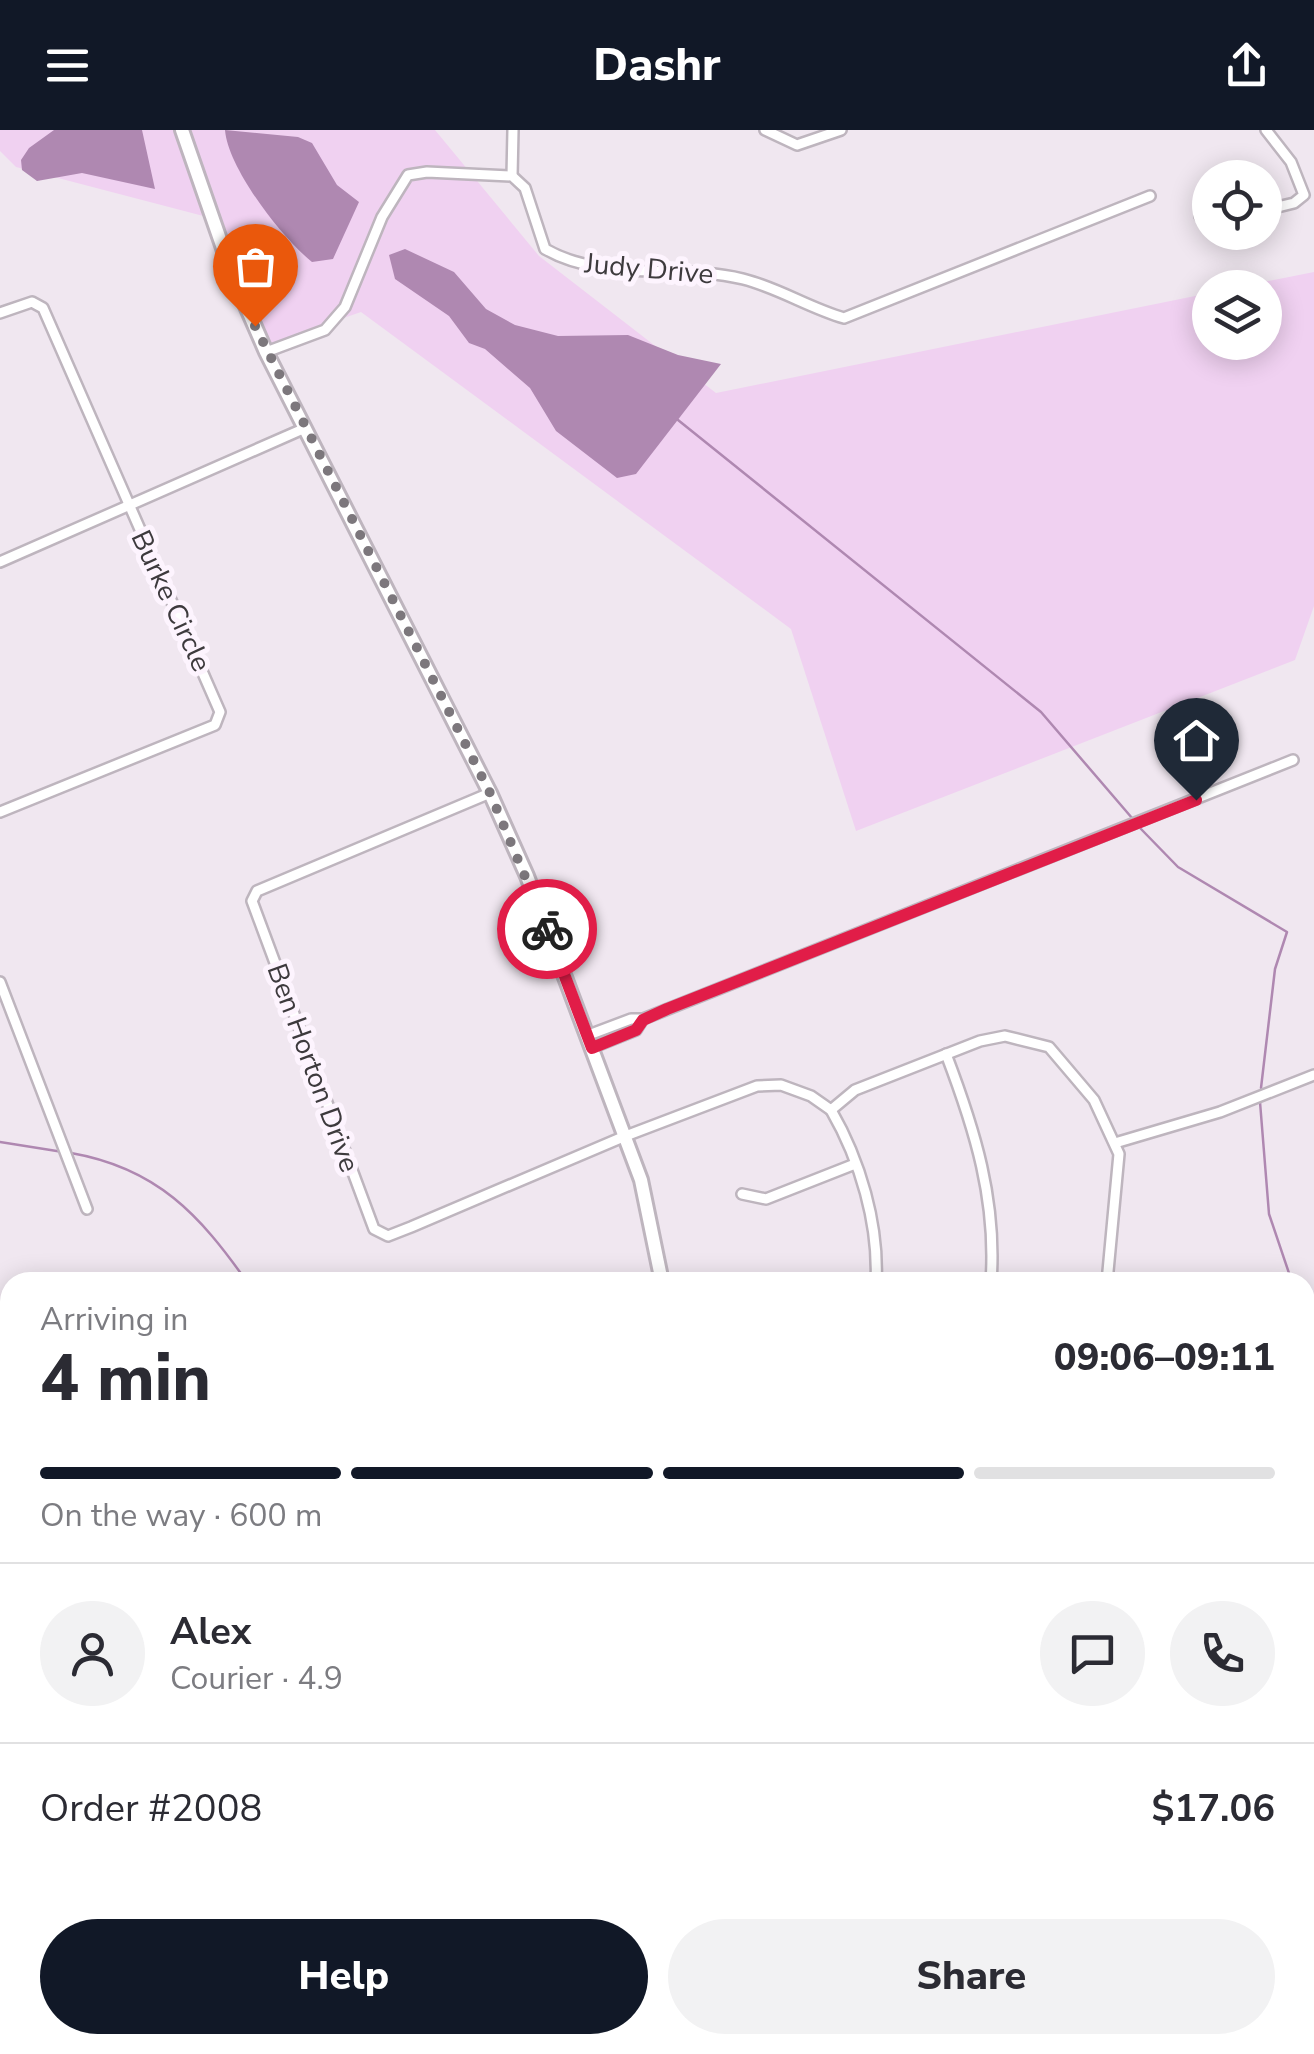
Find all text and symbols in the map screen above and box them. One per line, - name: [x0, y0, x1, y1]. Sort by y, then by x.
- text: Dashr: [593, 35, 721, 96]
- icon: menu: [40, 38, 95, 93]
- icon: share: [1219, 38, 1274, 93]
- map controls: [1192, 160, 1282, 360]
- button: locate: [1192, 160, 1282, 250]
- pin: [213, 224, 298, 327]
- icon: bag: [228, 239, 283, 294]
- street label: Judy Drive: [582, 244, 715, 294]
- button: layers: [1192, 270, 1282, 360]
- street label: Burke Circle: [122, 524, 220, 678]
- pin: [1154, 698, 1239, 801]
- icon: home: [1169, 713, 1224, 768]
- courier: [497, 879, 597, 979]
- icon: bike: [520, 902, 575, 957]
- street label: Ben Horton Drive: [258, 958, 368, 1178]
- text: Arriving in: [40, 1298, 188, 1341]
- text: 09:06–09:11: [1054, 1332, 1275, 1383]
- text: 4 min: [40, 1334, 211, 1423]
- text: On the way · 600 m: [40, 1494, 322, 1537]
- button: person: [40, 1601, 145, 1706]
- button: chat: [1040, 1601, 1145, 1706]
- button: phone: [1170, 1601, 1275, 1706]
- text: Alex: [170, 1606, 251, 1657]
- text: Courier · 4.9: [170, 1657, 343, 1700]
- text: Order #2008: [40, 1783, 262, 1834]
- text: $17.06: [1152, 1783, 1275, 1834]
- button: Help: [40, 1919, 648, 2034]
- button: Share: [668, 1919, 1275, 2034]

